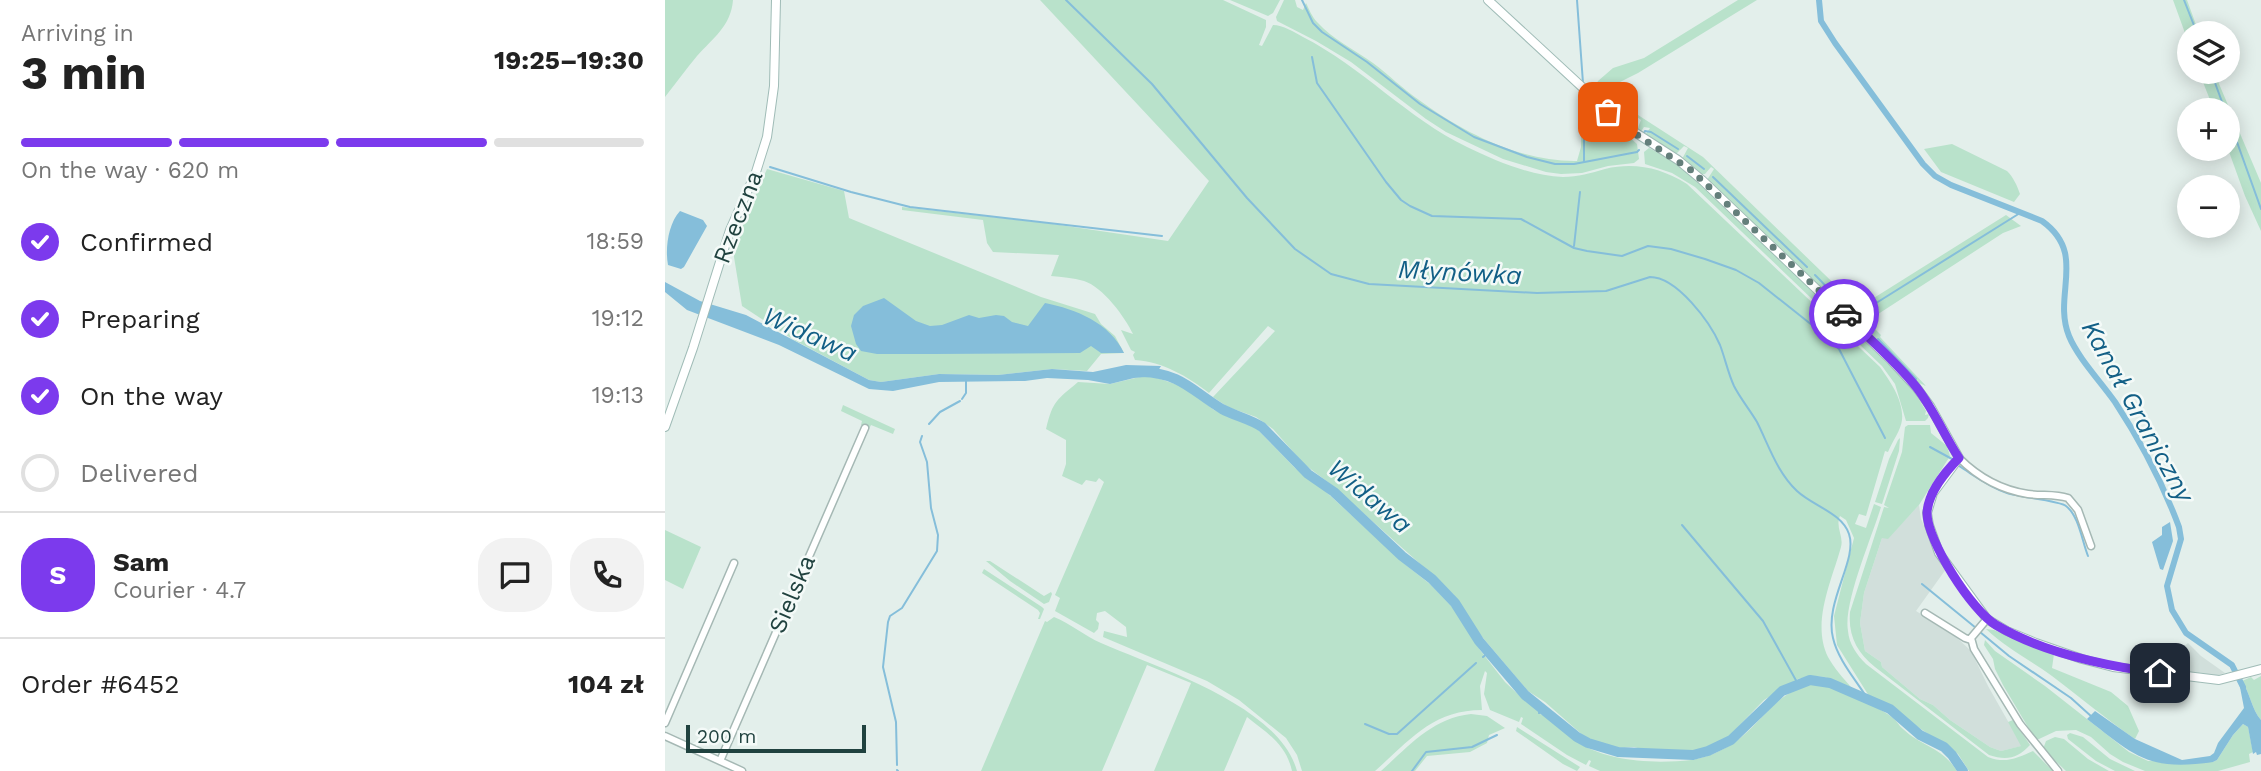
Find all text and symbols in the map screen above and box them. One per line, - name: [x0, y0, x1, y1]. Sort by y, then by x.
- text: Arriving in: [21, 20, 134, 47]
- map controls: [2177, 21, 2240, 238]
- button: layers: [2177, 21, 2240, 84]
- text: 19:25–19:30: [494, 45, 644, 75]
- text: 3 min: [21, 46, 147, 100]
- pin: [1578, 82, 1638, 142]
- icon: bag: [1589, 93, 1627, 131]
- button: +: [2177, 98, 2240, 161]
- text: On the way · 620 m: [21, 157, 239, 184]
- street label: Rzeczna: [708, 167, 768, 267]
- button: −: [2177, 175, 2240, 238]
- icon: check: [21, 223, 59, 261]
- text: Confirmed: [80, 227, 213, 257]
- text: 18:59: [586, 228, 644, 255]
- water label: Młynówka: [1397, 254, 1523, 290]
- courier: [1809, 279, 1879, 349]
- icon: car: [1825, 295, 1863, 333]
- icon: check: [21, 300, 59, 338]
- water label: Widawa: [758, 300, 862, 368]
- text: Preparing: [80, 304, 200, 334]
- text: 19:12: [592, 305, 644, 332]
- water label: Kanał Graniczny: [2076, 315, 2201, 509]
- icon: check: [21, 377, 59, 415]
- text: On the way: [80, 381, 223, 411]
- text: 19:13: [592, 382, 644, 409]
- water label: Widawa: [1322, 452, 1418, 540]
- text: Delivered: [80, 458, 199, 488]
- button: chat: [478, 538, 552, 612]
- button: phone: [570, 538, 644, 612]
- text: Sam: [113, 547, 169, 577]
- street label: Sielska: [763, 551, 821, 637]
- text: S: [50, 560, 66, 590]
- text: Courier · 4.7: [113, 577, 246, 604]
- pin: [2130, 643, 2190, 703]
- icon: home: [2141, 654, 2179, 692]
- text: Order #6452: [21, 669, 179, 699]
- text: 104 zł: [568, 669, 644, 699]
- scale bar: [686, 722, 866, 754]
- text: 200 m: [697, 725, 756, 748]

